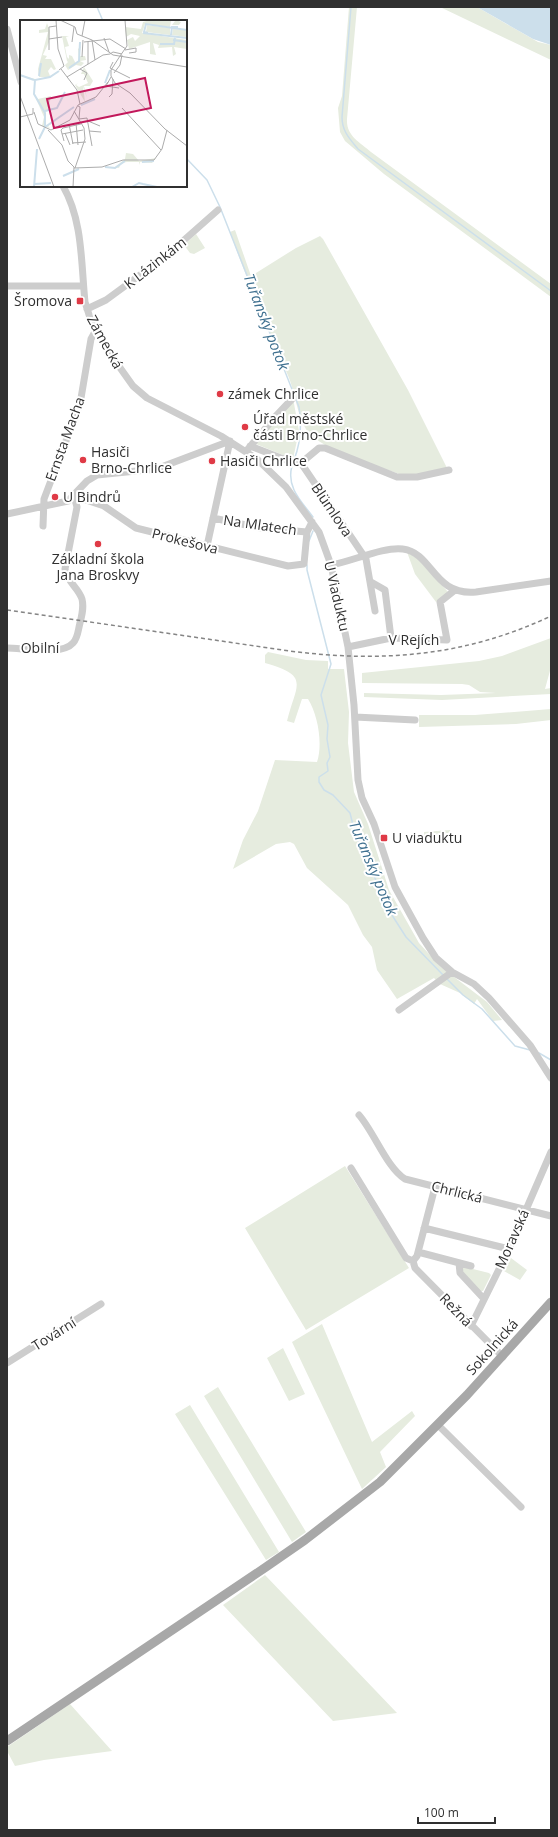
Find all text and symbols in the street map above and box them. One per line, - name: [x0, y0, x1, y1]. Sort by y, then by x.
- inset map: [20, 20, 187, 187]
- street label: K Lázinkám: [120, 232, 190, 293]
- water label: Tuřanský potok: [239, 271, 295, 373]
- place label: Šromova: [14, 291, 72, 310]
- marker: Šromova: [75, 296, 85, 306]
- street label: Zámecká: [83, 312, 128, 372]
- place label: zámek Chrlice: [228, 384, 319, 403]
- marker: zámek Chrlice: [215, 389, 225, 399]
- street label: Ernsta Macha: [40, 394, 89, 484]
- place label: Úřad městské části Brno-Chrlice: [253, 409, 367, 444]
- marker: Úřad městské části Brno-Chrlice: [240, 422, 250, 432]
- place label: Hasiči Brno-Chrlice: [91, 442, 172, 477]
- place label: Hasiči Chrlice: [220, 451, 307, 470]
- marker: Hasiči Brno-Chrlice: [78, 455, 88, 465]
- marker: Hasiči Chrlice: [207, 456, 217, 466]
- street label: Blümlova: [308, 479, 357, 540]
- place label: U Bindrů: [63, 487, 121, 506]
- marker: U Bindrů: [50, 492, 60, 502]
- street label: Na Mlatech: [222, 510, 298, 539]
- street label: Prokešova: [150, 523, 220, 558]
- marker: Základní škola Jana Broskvy: [93, 539, 103, 549]
- place label: Základní škola Jana Broskvy: [52, 549, 144, 584]
- street label: U Viaduktu: [320, 559, 355, 633]
- street label: V Rejích: [389, 630, 439, 649]
- street label: Obilní: [21, 638, 60, 657]
- water label: Tuřanský potok: [345, 817, 403, 919]
- place label: U viaduktu: [392, 828, 462, 847]
- marker: U viaduktu: [379, 833, 389, 843]
- street label: Chrlická: [430, 1176, 485, 1207]
- street label: Moravská: [490, 1206, 533, 1272]
- street label: Režná: [436, 1289, 477, 1330]
- street label: Tovární: [28, 1312, 80, 1355]
- street label: Sokolnická: [461, 1315, 522, 1379]
- scale bar: [418, 1799, 495, 1825]
- text: 100 m: [424, 1804, 459, 1821]

